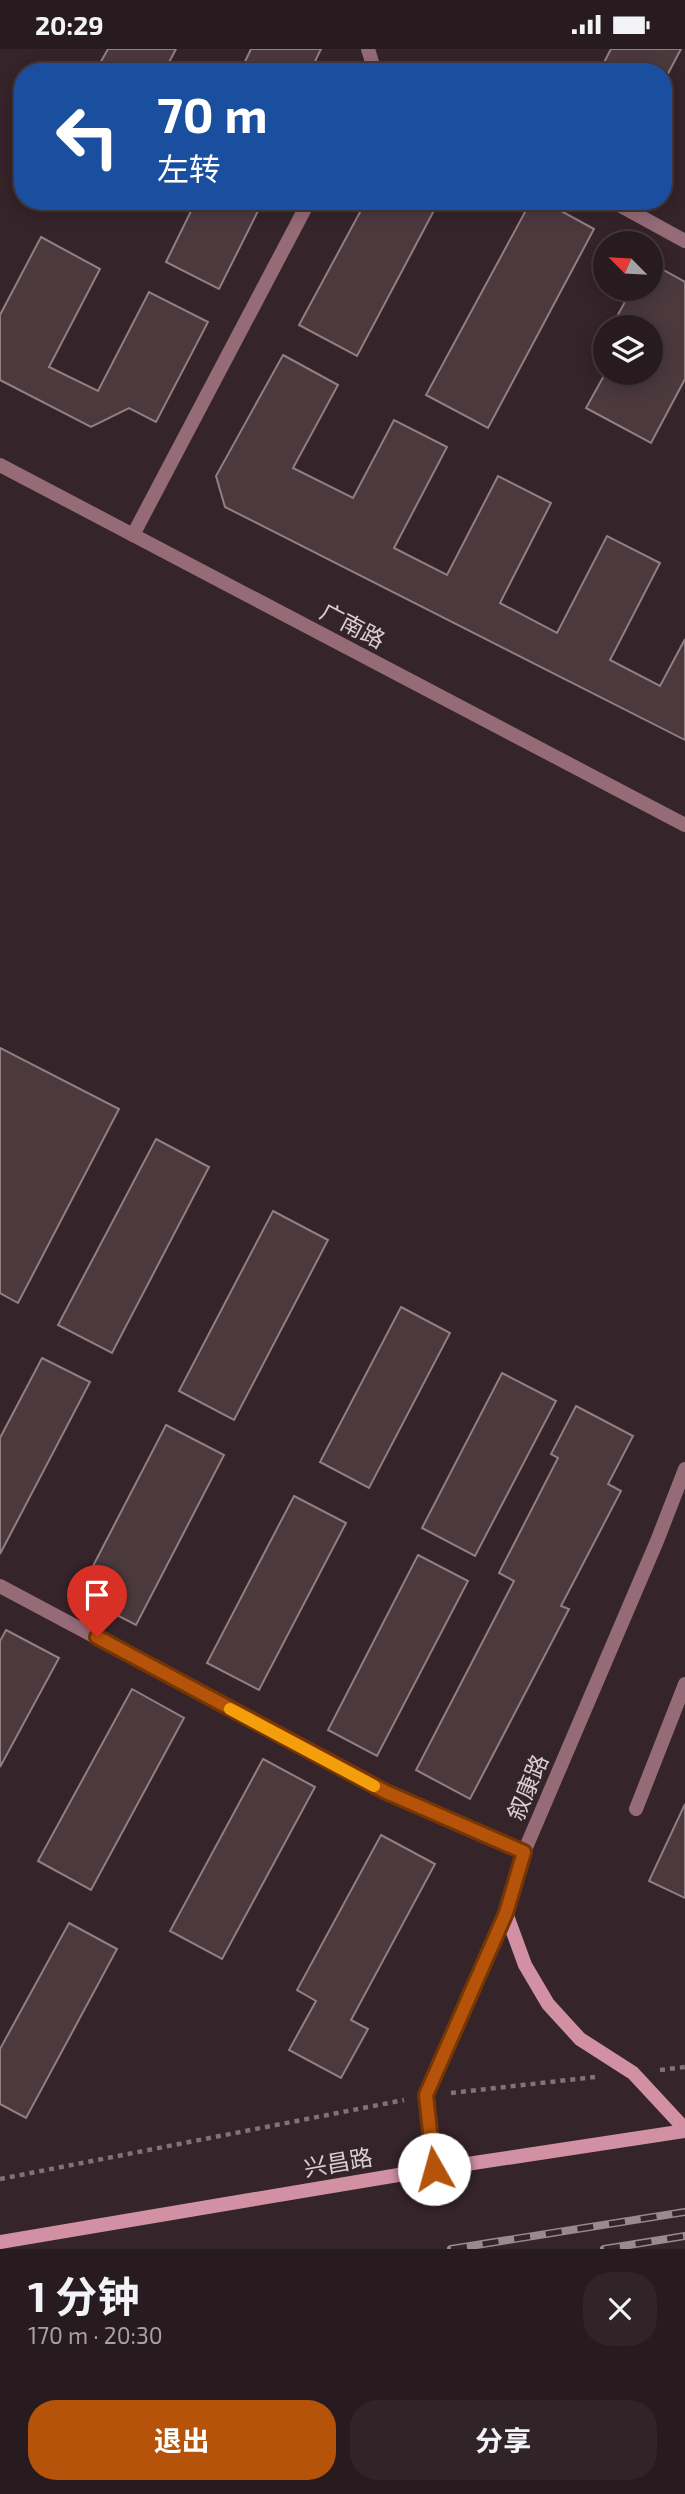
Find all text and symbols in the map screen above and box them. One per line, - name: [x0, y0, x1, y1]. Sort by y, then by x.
- text: 20:29: [35, 9, 104, 40]
- text: 70 m: [157, 84, 268, 143]
- icon: left: [42, 91, 133, 182]
- text: 左转: [157, 149, 221, 187]
- north arrow: [593, 231, 663, 301]
- map controls: [593, 231, 663, 385]
- button: layers: [593, 315, 663, 385]
- street label: 广南路: [316, 596, 390, 654]
- pin: [67, 1565, 127, 1637]
- icon: arrive: [78, 1576, 116, 1614]
- street label: 叙康路: [501, 1750, 553, 1824]
- position arrow: [397, 2132, 471, 2206]
- street label: 兴昌路: [302, 2142, 374, 2182]
- text: 1 分钟: [28, 2270, 139, 2320]
- button: close: [583, 2272, 657, 2346]
- text: 170 m · 20:30: [28, 2321, 163, 2349]
- button: 退出: [28, 2400, 336, 2480]
- button: 分享: [350, 2400, 657, 2480]

